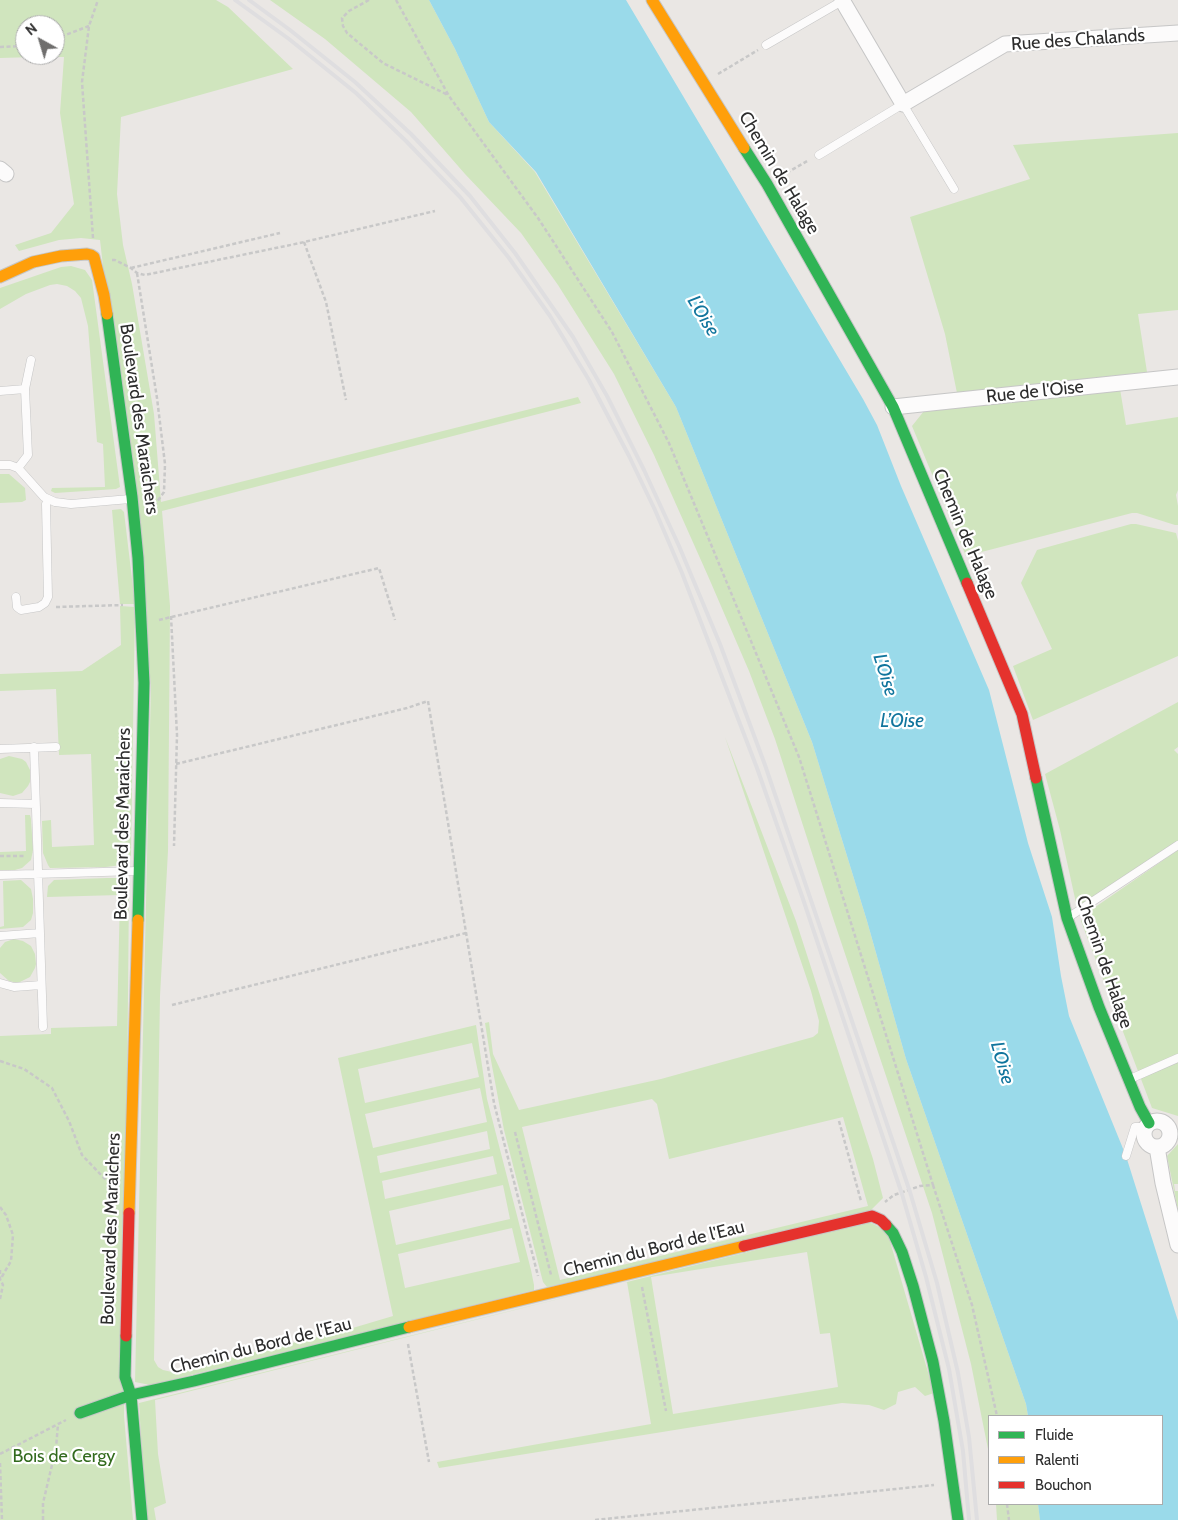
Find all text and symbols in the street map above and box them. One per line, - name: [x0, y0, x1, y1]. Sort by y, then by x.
- north arrow: [15, 15, 65, 65]
- text: N: [22, 19, 41, 39]
- street label: Rue des Chalands: [1010, 25, 1146, 55]
- street label: Chemin de Halage: [734, 108, 824, 238]
- water label: L'Oise: [682, 292, 724, 340]
- street label: Boulevard des Maraichers: [115, 322, 163, 516]
- street label: Rue de l'Oise: [985, 376, 1085, 408]
- street label: Chemin de Halage: [928, 466, 1002, 602]
- water label: L'Oise: [868, 651, 902, 699]
- water label: L’Oise: [880, 710, 924, 732]
- street label: Boulevard des Maraichers: [111, 728, 135, 920]
- street label: Chemin de Halage: [1071, 893, 1137, 1031]
- water label: L'Oise: [985, 1039, 1019, 1087]
- street label: Boulevard des Maraichers: [97, 1132, 125, 1326]
- street label: Chemin du Bord de l'Eau: [561, 1216, 747, 1282]
- street label: Chemin du Bord de l'Eau: [168, 1313, 354, 1379]
- legend: [988, 1415, 1163, 1505]
- text: Fluide: [1035, 1426, 1073, 1444]
- park label: Bois de Cergy: [13, 1446, 115, 1468]
- text: Ralenti: [1035, 1451, 1079, 1469]
- text: Bouchon: [1035, 1476, 1092, 1494]

